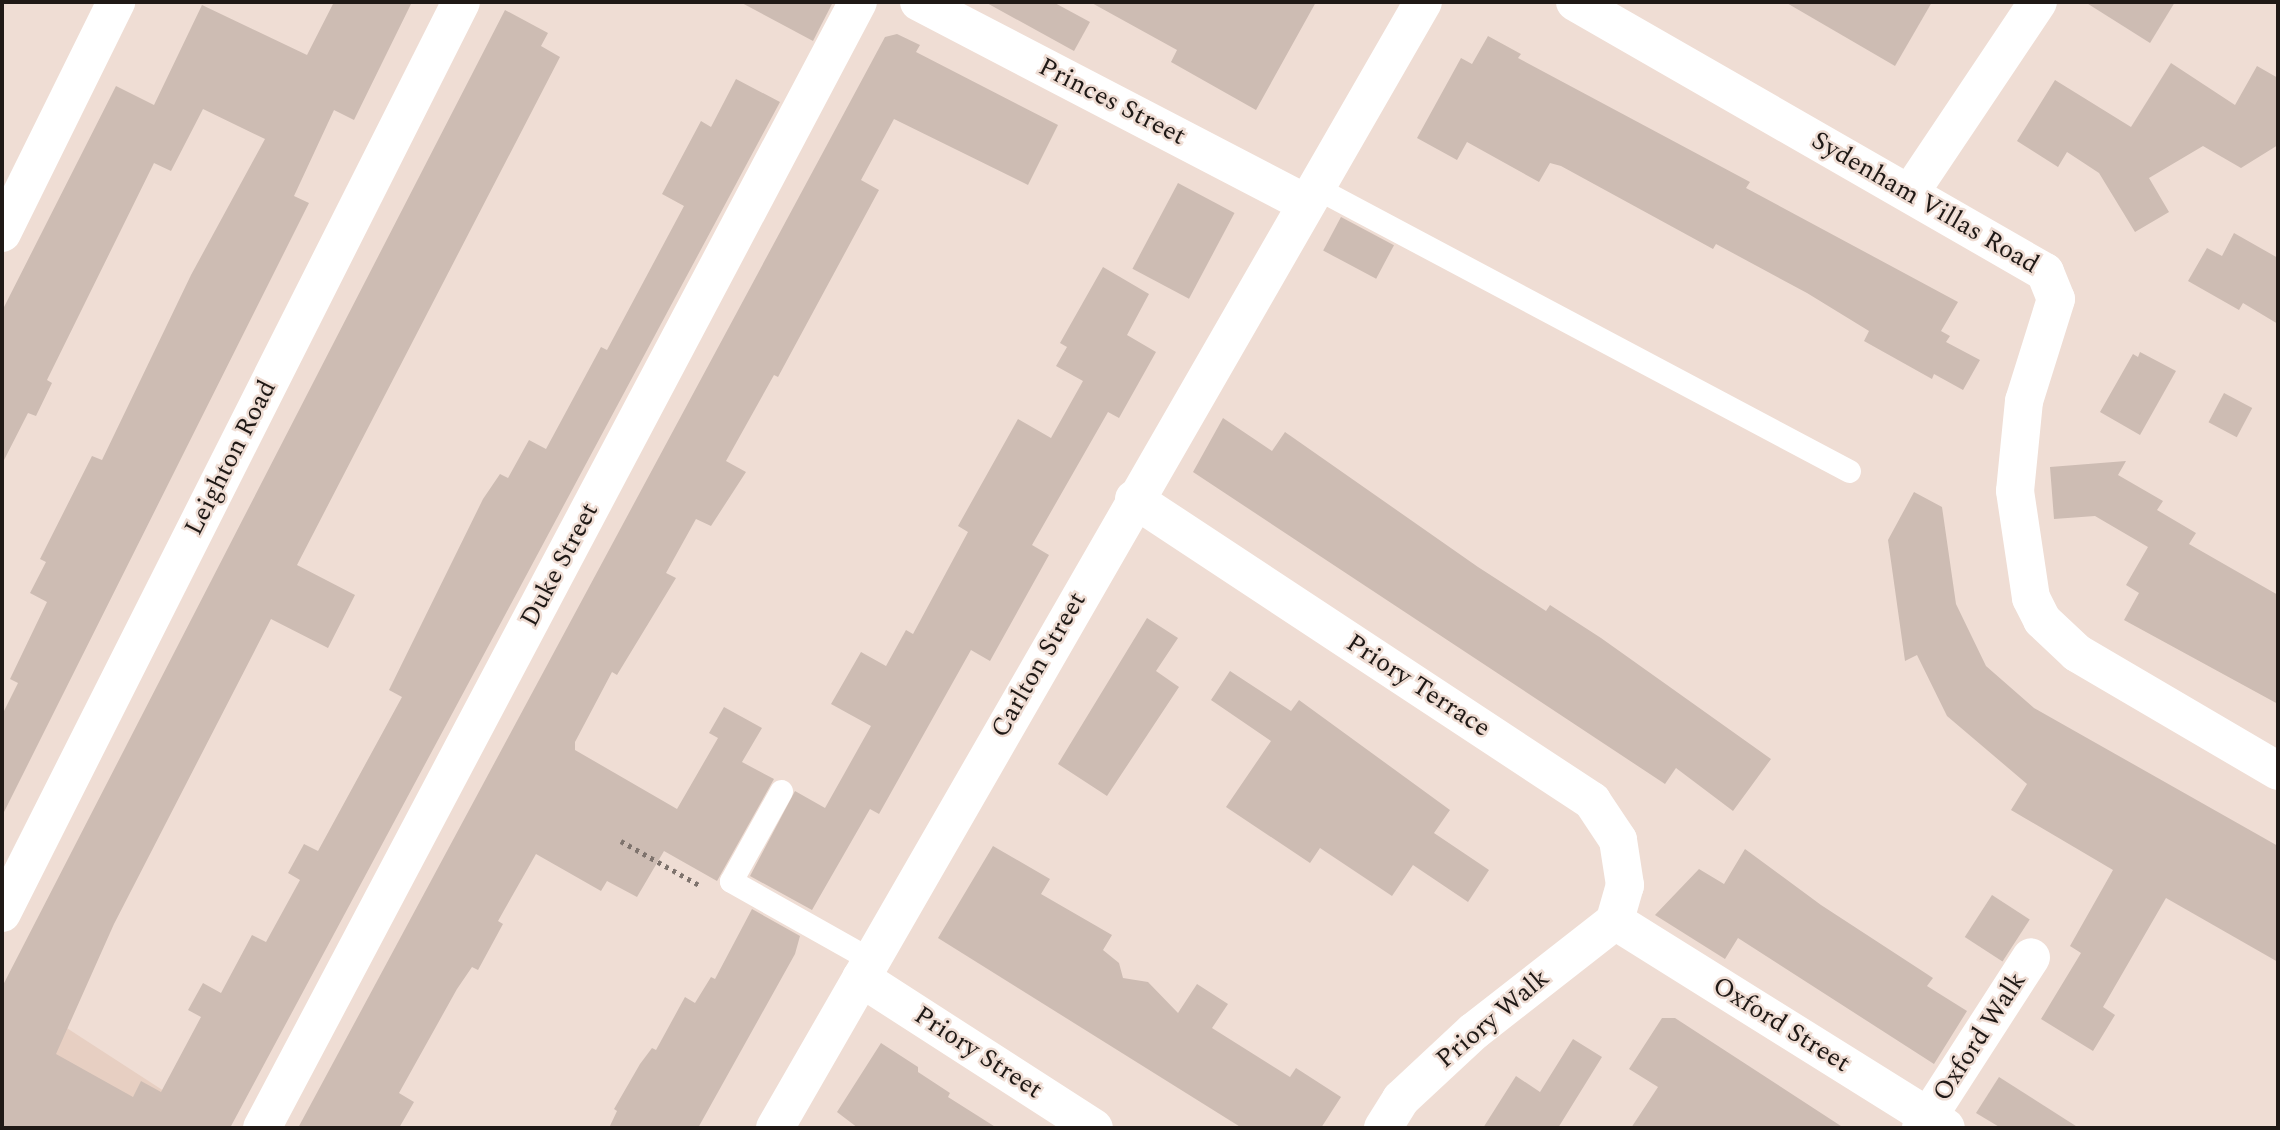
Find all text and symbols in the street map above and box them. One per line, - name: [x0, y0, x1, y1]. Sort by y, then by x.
- street label: Princes Street: [1033, 52, 1191, 152]
- street label: Sydenham Villas Road: [1806, 125, 2044, 281]
- street label: Leighton Road: [179, 375, 283, 541]
- street label: Duke Street: [514, 498, 606, 632]
- street label: Carlton Street: [985, 587, 1093, 743]
- street label: Priory Terrace: [1340, 628, 1496, 744]
- street label: Priory Walk: [1430, 963, 1556, 1075]
- street label: Oxford Walk: [1927, 966, 2033, 1108]
- street label: Oxford Street: [1706, 970, 1856, 1080]
- street label: Priory Street: [908, 1000, 1048, 1106]

